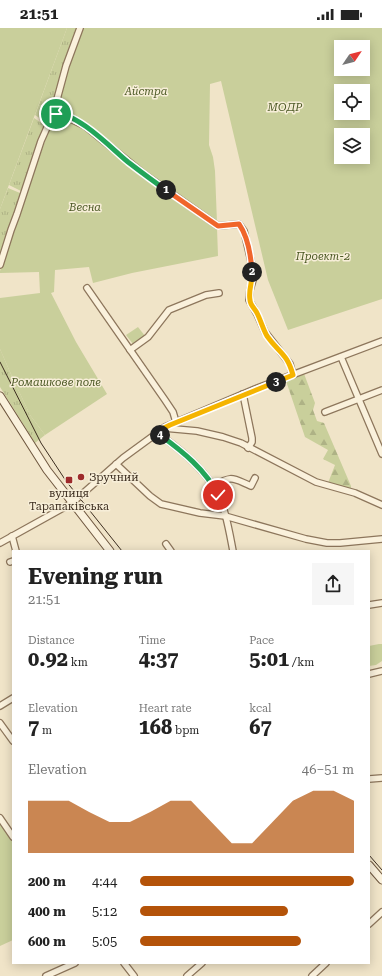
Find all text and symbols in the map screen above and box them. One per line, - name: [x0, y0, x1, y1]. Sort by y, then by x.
- text: 21:51: [20, 5, 58, 23]
- north arrow: [334, 40, 370, 76]
- map controls: [334, 40, 370, 164]
- button: locate: [334, 84, 370, 120]
- park label: Айстра: [124, 85, 168, 98]
- pin: [39, 97, 73, 131]
- park label: МОДР: [267, 101, 302, 114]
- icon: arrive: [45, 103, 67, 125]
- button: layers: [334, 128, 370, 164]
- pin: 1: [156, 180, 176, 200]
- text: 1: [163, 183, 169, 196]
- park label: Весна: [68, 201, 101, 214]
- park label: Проект-2: [295, 250, 350, 263]
- pin: 2: [242, 262, 262, 282]
- text: 2: [249, 265, 255, 278]
- pin: 3: [266, 372, 286, 392]
- text: 3: [273, 375, 279, 388]
- park label: Ромашкове поле: [10, 376, 101, 389]
- pin: 4: [150, 425, 170, 445]
- text: 4: [157, 428, 163, 441]
- place label: Зручний: [89, 471, 139, 484]
- marker: Зручний: [76, 472, 86, 482]
- marker: вулиця Тарапаківська: [64, 475, 74, 485]
- pin: [201, 478, 235, 512]
- icon: check: [207, 484, 229, 506]
- place label: вулиця Тарапаківська: [29, 487, 109, 513]
- button: share: [312, 563, 354, 605]
- text: Evening run: [28, 564, 163, 589]
- text: 21:51: [28, 592, 60, 607]
- text: Distance: [28, 634, 75, 647]
- text: Time: [139, 634, 166, 647]
- text: Pace: [249, 634, 274, 647]
- text: 0.92: [28, 647, 68, 671]
- text: 4:37: [139, 647, 179, 671]
- text: 5:01: [249, 647, 289, 671]
- text: km: [68, 656, 88, 669]
- text: /km: [289, 656, 314, 669]
- text: Elevation: [28, 702, 78, 715]
- text: Heart rate: [139, 702, 192, 715]
- text: kcal: [249, 702, 271, 715]
- text: 7: [28, 715, 39, 739]
- text: 168: [139, 715, 172, 739]
- text: 67: [249, 715, 272, 739]
- text: m: [39, 724, 52, 737]
- text: bpm: [172, 724, 199, 737]
- text: Elevation: [28, 762, 87, 777]
- text: 46–51 m: [302, 762, 354, 777]
- text: 200 m: [28, 874, 66, 889]
- text: 4:44: [92, 874, 117, 889]
- text: 400 m: [28, 904, 66, 919]
- text: 5:12: [92, 904, 117, 919]
- text: 600 m: [28, 934, 66, 949]
- text: 5:05: [92, 934, 117, 949]

